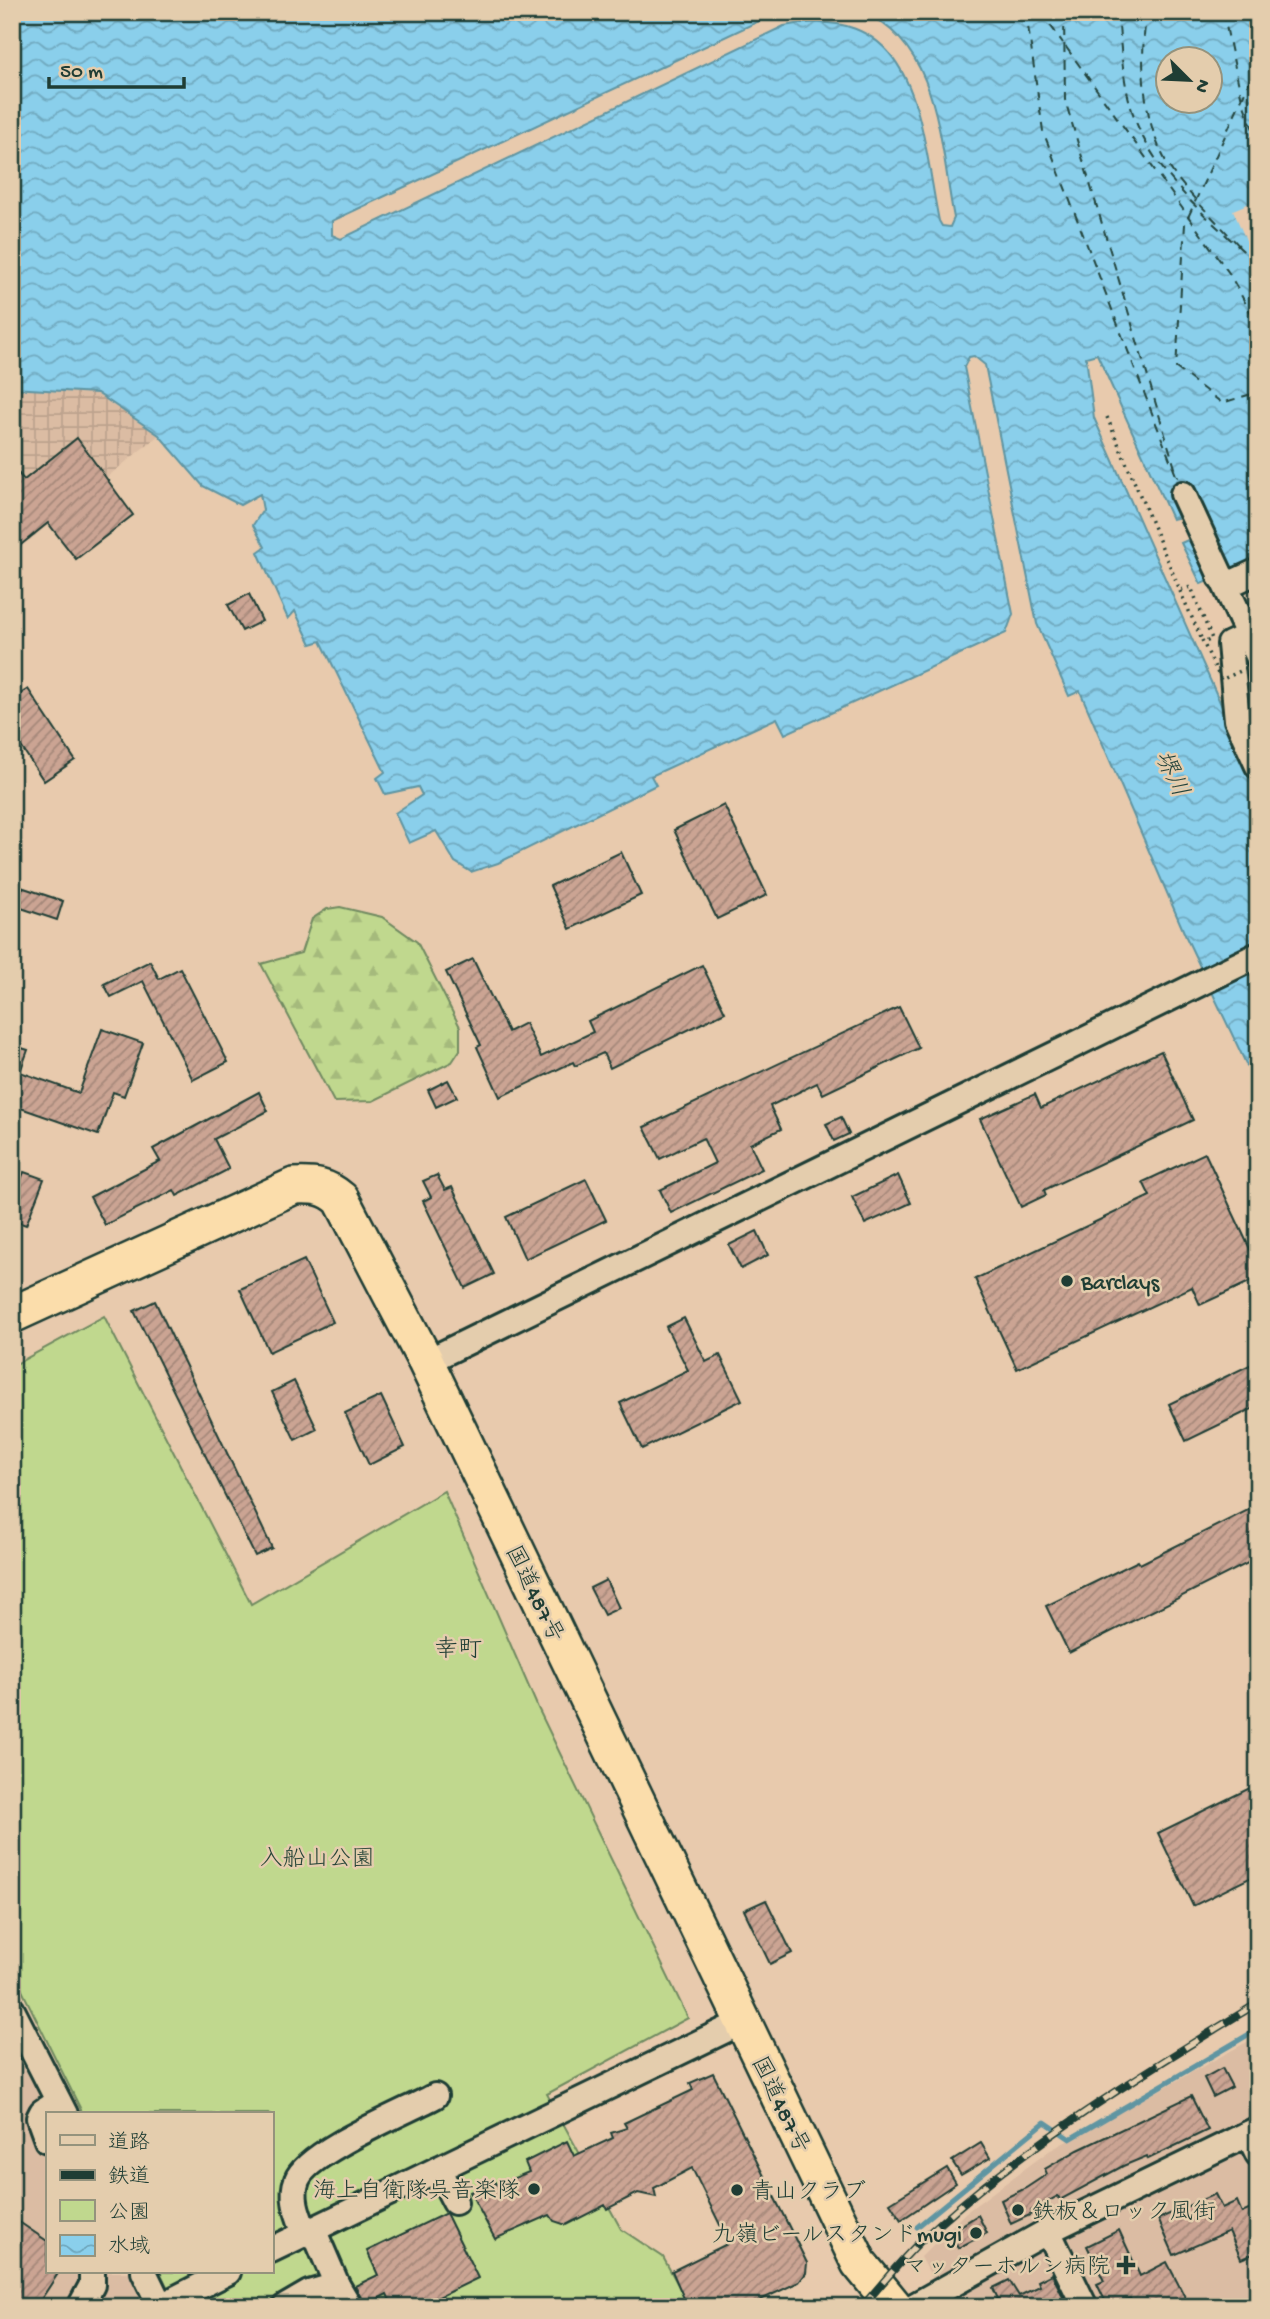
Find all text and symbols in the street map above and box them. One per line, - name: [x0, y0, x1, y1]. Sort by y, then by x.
- scale bar: [49, 46, 184, 90]
- north arrow: [1154, 46, 1224, 116]
- text: 50 m: [60, 61, 103, 86]
- text: N: [1188, 75, 1214, 96]
- water label: 堺川: [1147, 747, 1193, 802]
- place label: Barclays: [1080, 1271, 1160, 1298]
- marker: Barclays: [1059, 1273, 1075, 1289]
- street label: 国道487号: [498, 1541, 569, 1647]
- district label: 幸町: [434, 1636, 482, 1666]
- park label: 入船山公園: [260, 1846, 375, 1874]
- street label: 国道487号: [744, 2052, 815, 2158]
- legend: [46, 2112, 273, 2274]
- text: 道路: [108, 2131, 150, 2157]
- text: 鉄道: [108, 2165, 150, 2191]
- place label: 海上自衛隊呉音楽隊: [313, 2178, 520, 2206]
- place label: 青山クラブ: [751, 2179, 866, 2207]
- marker: 海上自衛隊呉音楽隊: [526, 2181, 542, 2197]
- marker: 青山クラブ: [729, 2182, 745, 2198]
- place label: 鉄板＆ロック風街: [1032, 2199, 1216, 2227]
- text: 公園: [108, 2202, 150, 2227]
- marker: 鉄板＆ロック風街: [1010, 2202, 1026, 2218]
- place label: 九嶺ビールスタンドmugi: [712, 2221, 962, 2250]
- marker: 九嶺ビールスタンドmugi: [968, 2225, 984, 2241]
- text: 水域: [108, 2235, 150, 2261]
- place label: マッターホルン病院: [903, 2254, 1110, 2282]
- marker: マッターホルン病院: [1116, 2255, 1136, 2275]

